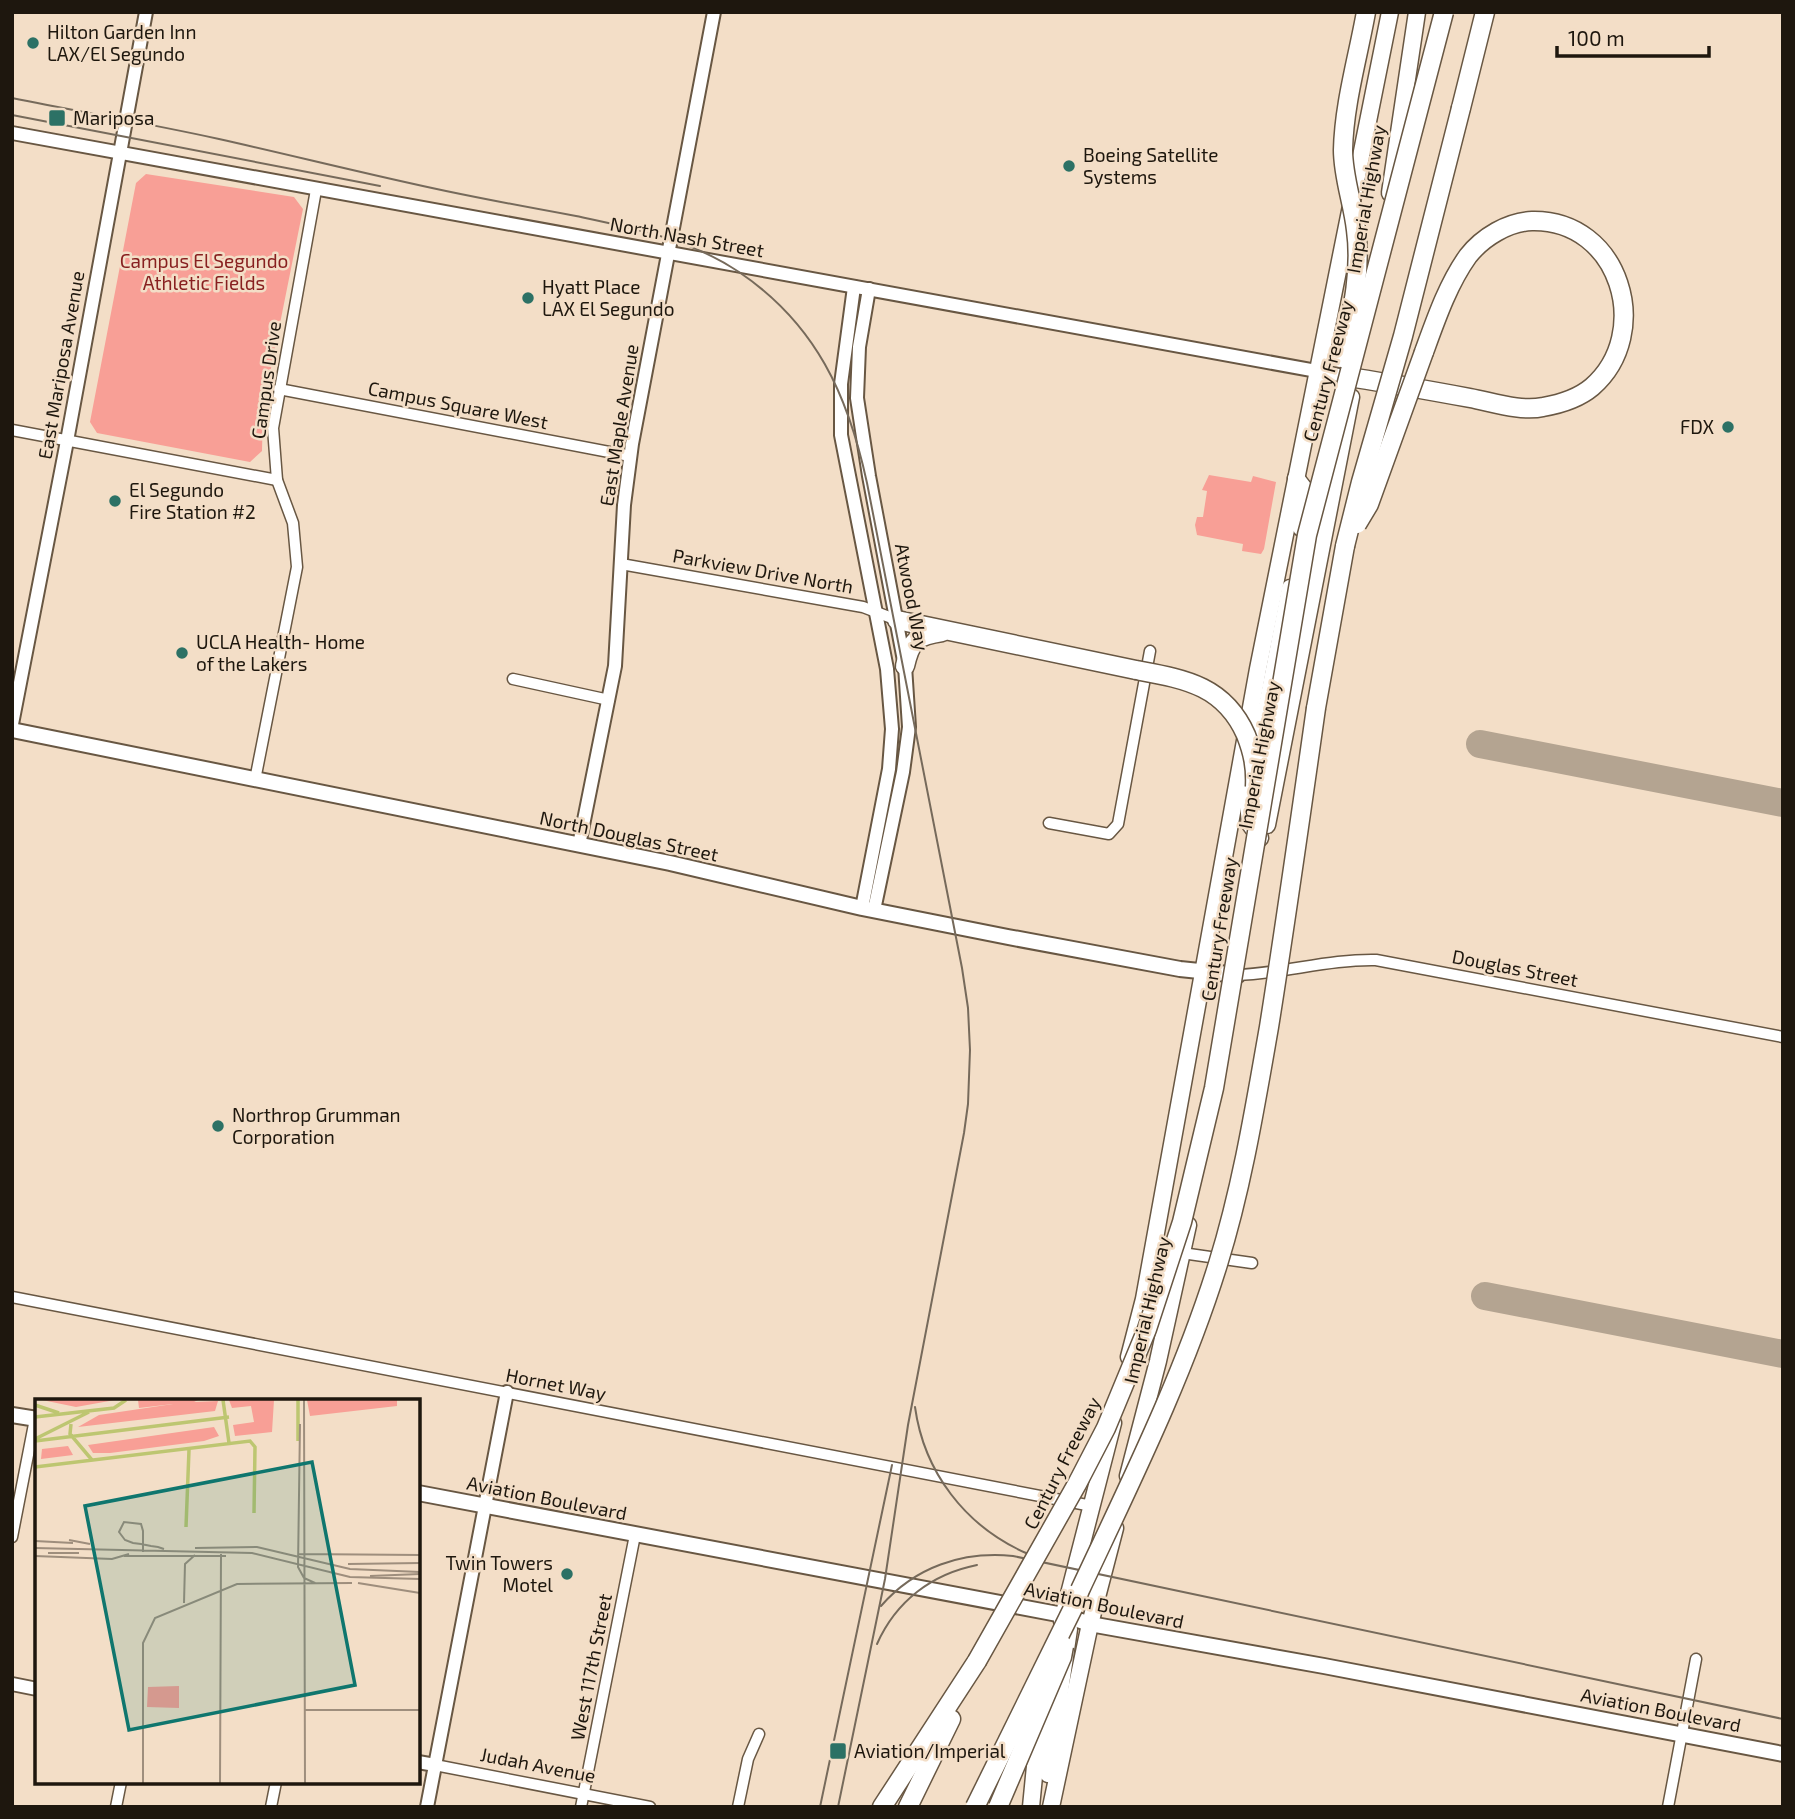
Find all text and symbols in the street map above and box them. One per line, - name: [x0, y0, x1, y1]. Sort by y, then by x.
- scale bar: [1557, 14, 1709, 58]
- place label: Hilton Garden Inn LAX/El Segundo: [47, 20, 196, 65]
- text: 100 m: [1568, 25, 1625, 50]
- marker: Hilton Garden Inn LAX/El Segundo: [25, 35, 41, 51]
- place label: Mariposa: [73, 106, 154, 129]
- marker: Mariposa: [47, 108, 67, 128]
- street label: Imperial Highway: [1341, 123, 1390, 275]
- place label: Boeing Satellite Systems: [1083, 143, 1218, 188]
- marker: Boeing Satellite Systems: [1061, 158, 1077, 174]
- street label: North Nash Street: [608, 212, 766, 261]
- park label: Campus El Segundo Athletic Fields: [120, 249, 288, 294]
- street label: East Mariposa Avenue: [33, 269, 88, 461]
- place label: Hyatt Place LAX El Segundo: [542, 275, 674, 320]
- marker: Hyatt Place LAX El Segundo: [520, 290, 536, 306]
- street label: Century Freeway: [1298, 298, 1357, 444]
- street label: Campus Drive: [246, 320, 285, 440]
- street label: East Maple Avenue: [594, 342, 643, 508]
- street label: Campus Square West: [366, 376, 550, 433]
- place label: FDX: [1680, 415, 1714, 438]
- marker: FDX: [1720, 419, 1736, 435]
- place label: El Segundo Fire Station #2: [129, 478, 256, 523]
- marker: El Segundo Fire Station #2: [107, 493, 123, 509]
- street label: Atwood Way: [891, 541, 934, 653]
- street label: Parkview Drive North: [671, 543, 855, 598]
- place label: UCLA Health- Home of the Lakers: [196, 630, 365, 675]
- marker: UCLA Health- Home of the Lakers: [174, 645, 190, 661]
- street label: Imperial Highway: [1233, 679, 1284, 831]
- street label: North Douglas Street: [538, 805, 720, 866]
- street label: Century Freeway: [1196, 855, 1241, 1003]
- street label: Douglas Street: [1450, 944, 1580, 991]
- place label: Northrop Grumman Corporation: [232, 1103, 401, 1148]
- marker: Northrop Grumman Corporation: [210, 1118, 226, 1134]
- street label: Imperial Highway: [1118, 1234, 1175, 1386]
- street label: Hornet Way: [504, 1363, 608, 1405]
- street label: Century Freeway: [1018, 1393, 1105, 1533]
- inset map: [35, 1399, 420, 1784]
- street label: Aviation Boulevard: [465, 1471, 629, 1524]
- place label: Twin Towers Motel: [445, 1551, 553, 1596]
- marker: Twin Towers Motel: [559, 1566, 575, 1582]
- street label: Aviation Boulevard: [1022, 1576, 1186, 1633]
- street label: West 117th Street: [565, 1591, 616, 1742]
- street label: Aviation Boulevard: [1579, 1683, 1743, 1736]
- place label: Aviation/Imperial: [854, 1739, 1006, 1762]
- marker: Aviation/Imperial: [828, 1741, 848, 1761]
- street label: Judah Avenue: [478, 1742, 598, 1787]

